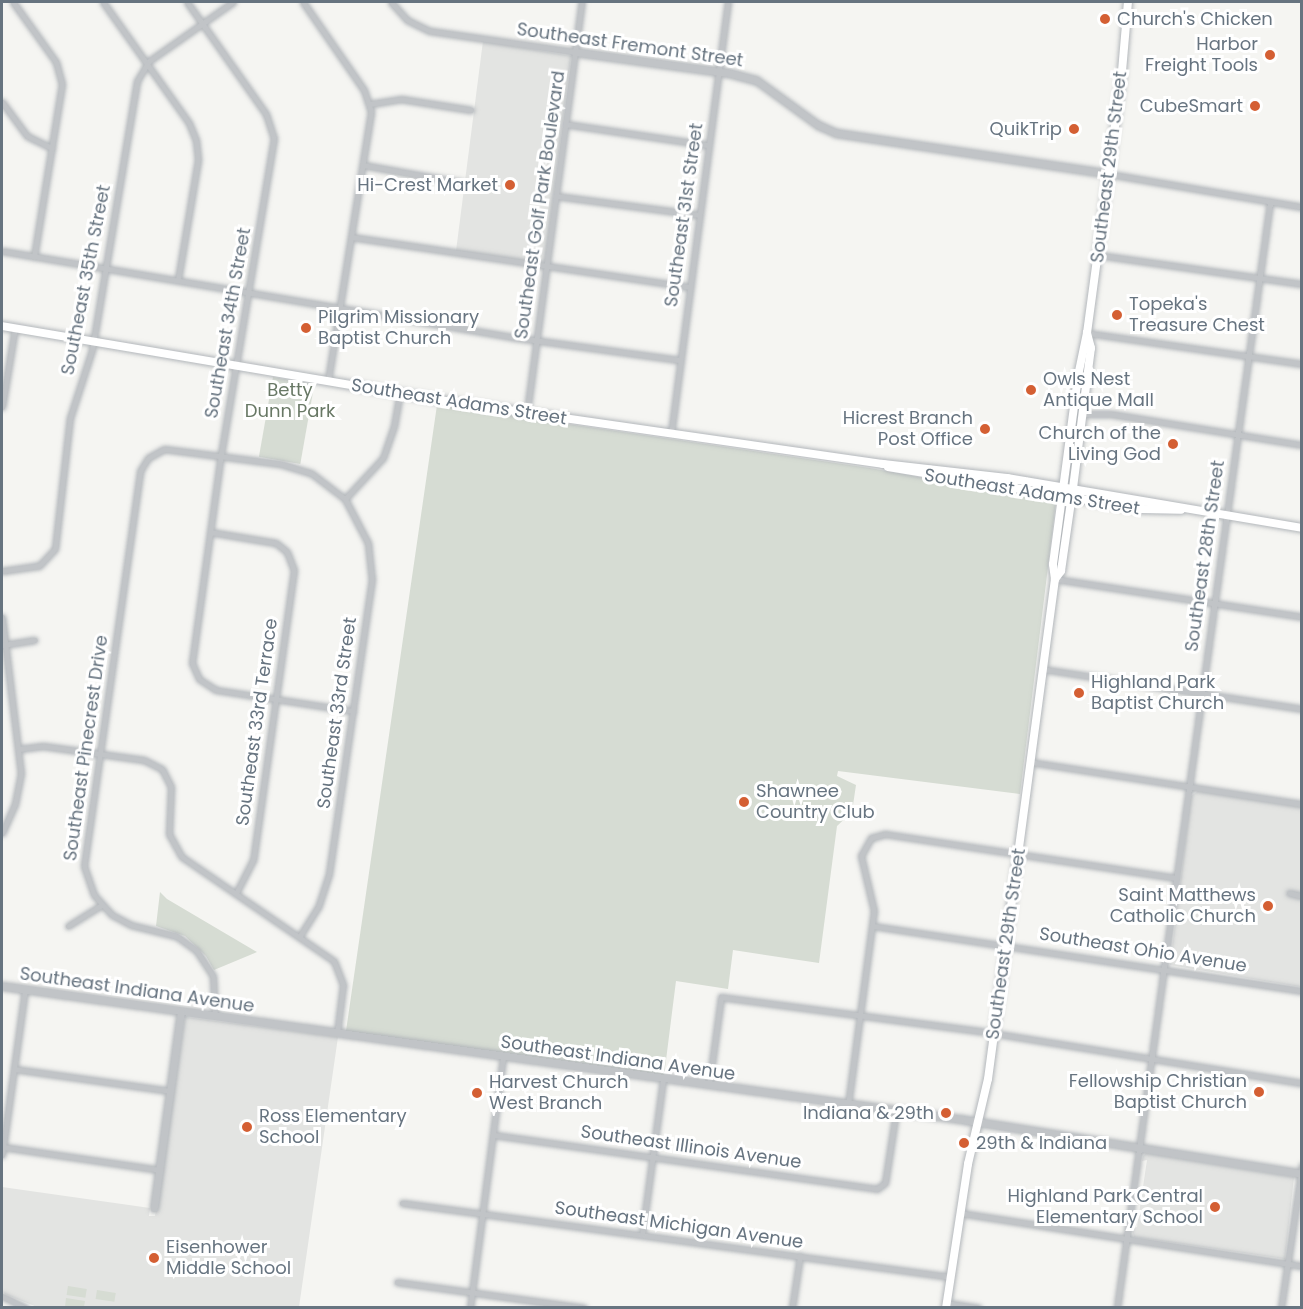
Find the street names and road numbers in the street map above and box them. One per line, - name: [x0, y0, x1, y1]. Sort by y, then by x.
- street label: Southeast Fremont Street: [515, 18, 745, 72]
- street label: Southeast Golf Park Boulevard: [510, 69, 570, 341]
- street label: Southeast 29th Street: [1087, 70, 1131, 264]
- street label: Southeast 31st Street: [660, 122, 708, 308]
- street label: Southeast 35th Street: [57, 183, 115, 377]
- street label: Southeast 34th Street: [201, 226, 255, 420]
- street label: Southeast Adams Street: [350, 374, 568, 430]
- street label: Southeast 28th Street: [1181, 459, 1229, 653]
- street label: Southeast Adams Street: [923, 464, 1141, 520]
- street label: Southeast 33rd Street: [313, 616, 361, 810]
- street label: Southeast 33rd Terrace: [232, 617, 282, 827]
- street label: Southeast Pinecrest Drive: [59, 634, 113, 862]
- street label: Southeast 29th Street: [982, 847, 1030, 1041]
- street label: Southeast Ohio Avenue: [1038, 923, 1248, 977]
- street label: Southeast Indiana Avenue: [18, 963, 256, 1017]
- street label: Southeast Indiana Avenue: [499, 1031, 737, 1085]
- street label: Southeast Illinois Avenue: [579, 1121, 803, 1173]
- street label: Southeast Michigan Avenue: [553, 1197, 805, 1253]

